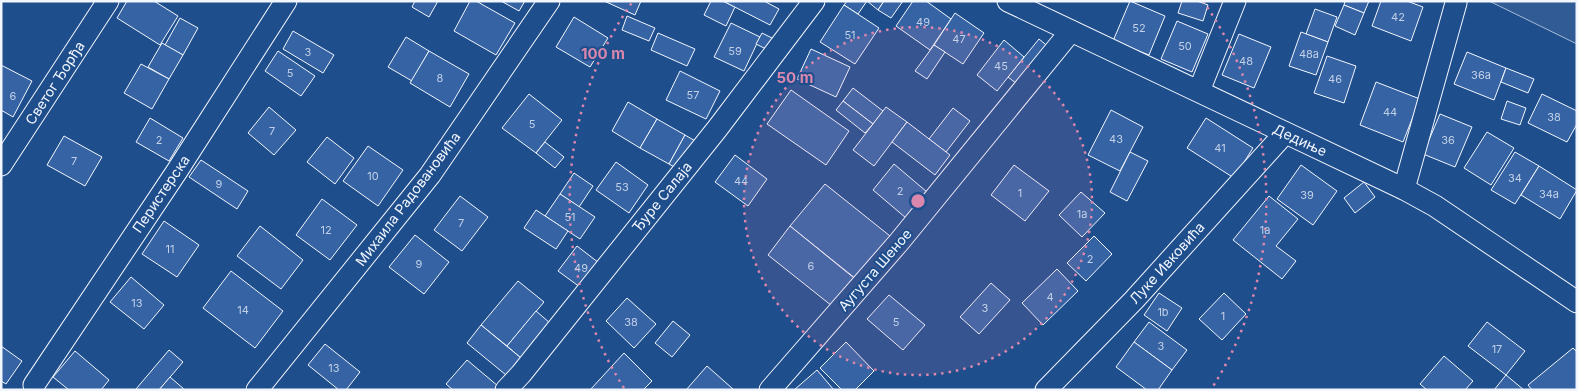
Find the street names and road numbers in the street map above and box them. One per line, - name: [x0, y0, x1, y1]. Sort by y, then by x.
- street label: Светог Ђорђа: [21, 38, 88, 128]
- street label: Дедиње: [1271, 120, 1330, 159]
- street label: Михаила Радовановића: [352, 128, 464, 269]
- street label: Перистерска: [128, 152, 193, 236]
- street label: Ђуре Салаја: [628, 158, 695, 235]
- street label: Луке Ивковића: [1125, 218, 1208, 307]
- street label: Аугуста Шеное: [834, 225, 915, 314]

